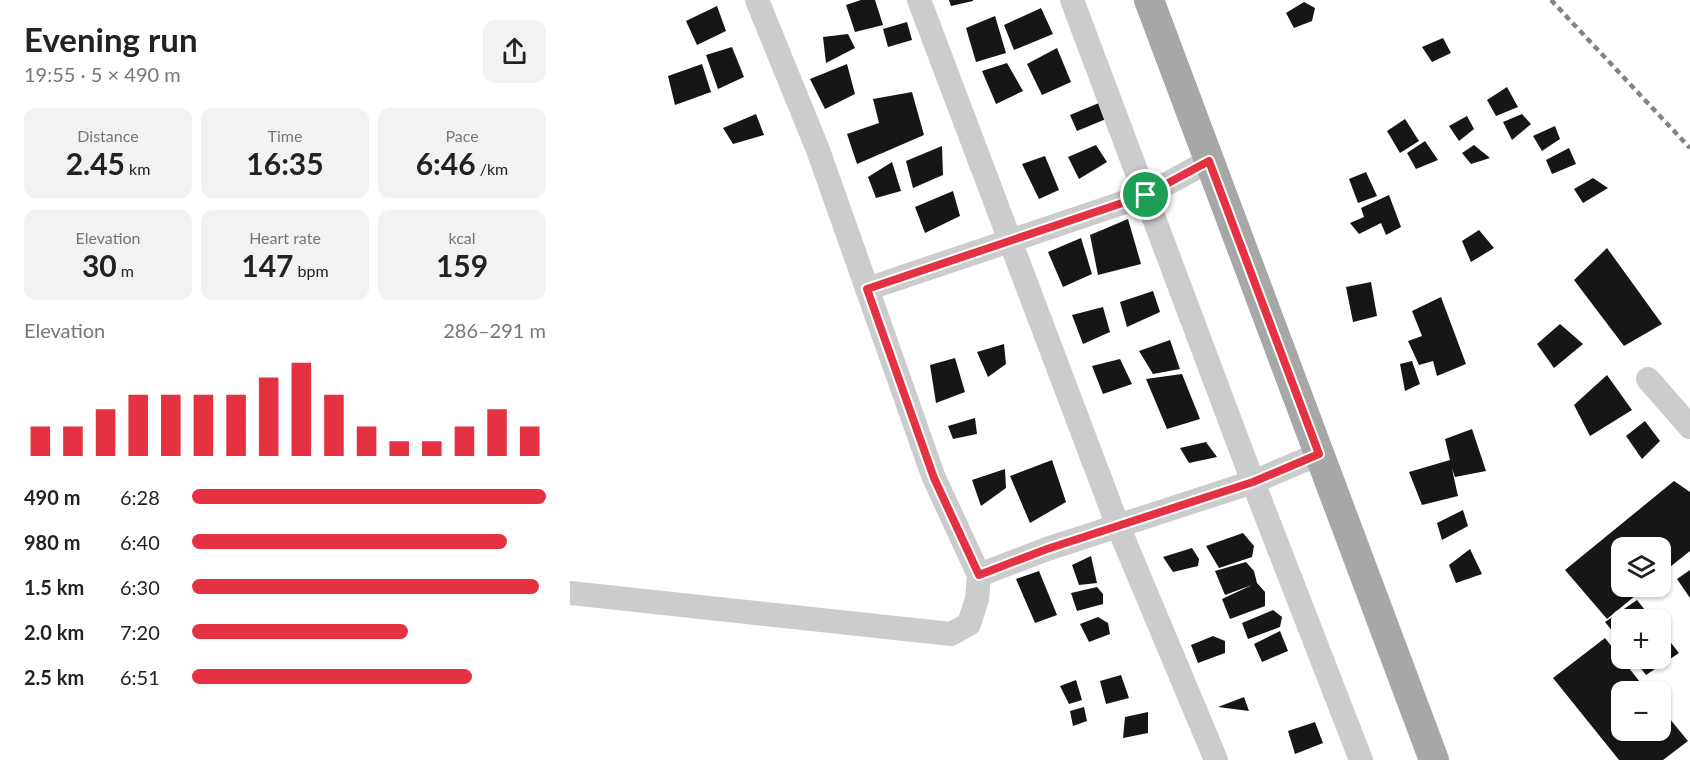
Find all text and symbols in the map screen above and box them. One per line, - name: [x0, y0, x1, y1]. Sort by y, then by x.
- text: Evening run: [24, 19, 198, 59]
- button: share: [483, 20, 546, 83]
- text: 19:55 · 5 × 490 m: [24, 62, 181, 86]
- text: Distance: [77, 126, 139, 145]
- text: Time: [268, 126, 302, 145]
- text: Pace: [445, 126, 479, 145]
- text: 2.45: [66, 145, 125, 181]
- text: 16:35: [246, 145, 324, 181]
- text: 6:46: [416, 145, 476, 181]
- text: km: [125, 159, 150, 178]
- text: /km: [476, 159, 508, 178]
- pin: [1120, 169, 1171, 220]
- icon: arrive: [1129, 178, 1162, 211]
- text: Elevation: [76, 228, 141, 247]
- text: Heart rate: [249, 228, 321, 247]
- text: kcal: [448, 228, 476, 247]
- text: 30: [82, 247, 117, 283]
- text: 147: [241, 247, 294, 283]
- text: 159: [436, 247, 488, 283]
- text: m: [117, 261, 134, 280]
- text: bpm: [294, 261, 329, 280]
- text: Elevation: [24, 318, 105, 342]
- text: 286–291 m: [443, 318, 546, 342]
- text: 490 m: [24, 485, 80, 509]
- text: 6:28: [120, 485, 160, 509]
- text: 980 m: [24, 530, 80, 554]
- text: 6:40: [120, 530, 160, 554]
- map controls: [1611, 537, 1671, 741]
- button: layers: [1611, 537, 1671, 597]
- text: 1.5 km: [24, 575, 84, 599]
- text: 6:30: [120, 575, 160, 599]
- button: +: [1611, 609, 1671, 669]
- text: 2.0 km: [24, 620, 84, 644]
- text: 7:20: [120, 620, 160, 644]
- text: 2.5 km: [24, 665, 84, 689]
- text: 6:51: [120, 665, 160, 689]
- button: −: [1611, 681, 1671, 741]

